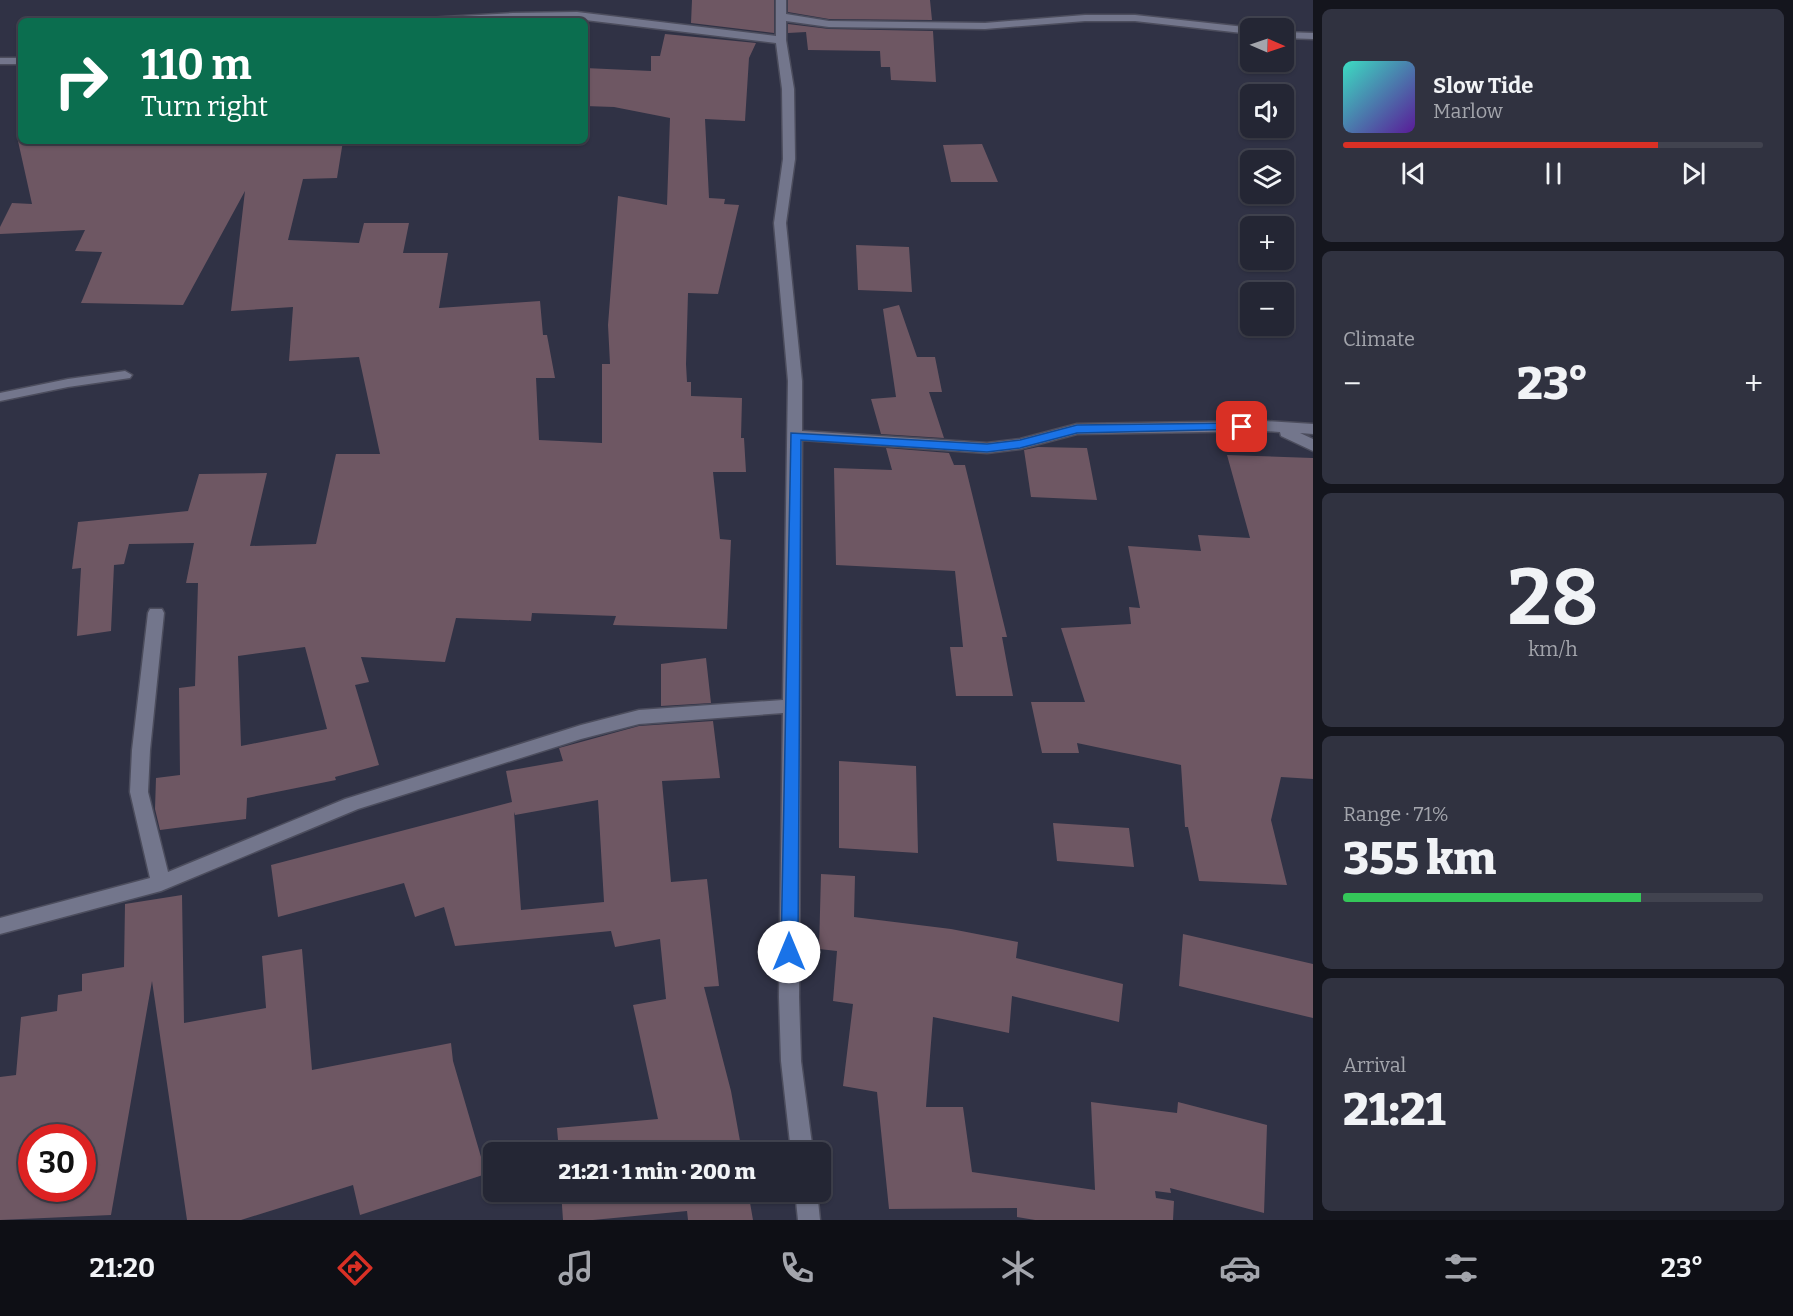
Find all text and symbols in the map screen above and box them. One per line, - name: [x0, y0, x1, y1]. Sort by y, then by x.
- north arrow: [1240, 18, 1294, 72]
- map controls: [1240, 18, 1294, 336]
- text: 110 m: [141, 40, 252, 90]
- icon: right: [42, 42, 120, 120]
- text: Slow Tide: [1433, 72, 1533, 99]
- button: sound: [1240, 84, 1294, 138]
- text: Turn right: [141, 91, 268, 123]
- text: Marlow: [1433, 99, 1503, 123]
- button: layers: [1240, 150, 1294, 204]
- icon: previous: [1397, 157, 1430, 190]
- icon: pause: [1537, 157, 1570, 190]
- icon: next: [1677, 157, 1710, 190]
- button: +: [1240, 216, 1294, 270]
- button: −: [1240, 282, 1294, 336]
- text: Climate: [1343, 327, 1415, 351]
- text: 23°: [1517, 357, 1588, 411]
- text: −: [1343, 364, 1361, 404]
- text: +: [1744, 364, 1763, 404]
- pin: [1216, 401, 1267, 452]
- icon: arrive: [1225, 410, 1258, 443]
- text: 28: [1508, 551, 1598, 645]
- text: km/h: [1528, 637, 1578, 661]
- text: Range · 71%: [1343, 802, 1449, 826]
- text: 355 km: [1343, 832, 1496, 886]
- position arrow: [757, 920, 821, 984]
- text: Arrival: [1343, 1053, 1406, 1077]
- text: 21:21: [1343, 1083, 1445, 1137]
- speed limit sign: 30: [18, 1124, 96, 1202]
- text: 21:21 · 1 min · 200 m: [559, 1158, 755, 1185]
- icon: directions: [334, 1247, 376, 1289]
- icon: music: [555, 1247, 597, 1289]
- icon: phone: [776, 1247, 818, 1289]
- icon: climate: [997, 1247, 1039, 1289]
- icon: car: [1219, 1247, 1261, 1289]
- icon: filters: [1440, 1247, 1482, 1289]
- text: 21:20: [90, 1252, 155, 1284]
- text: 23°: [1661, 1252, 1703, 1284]

